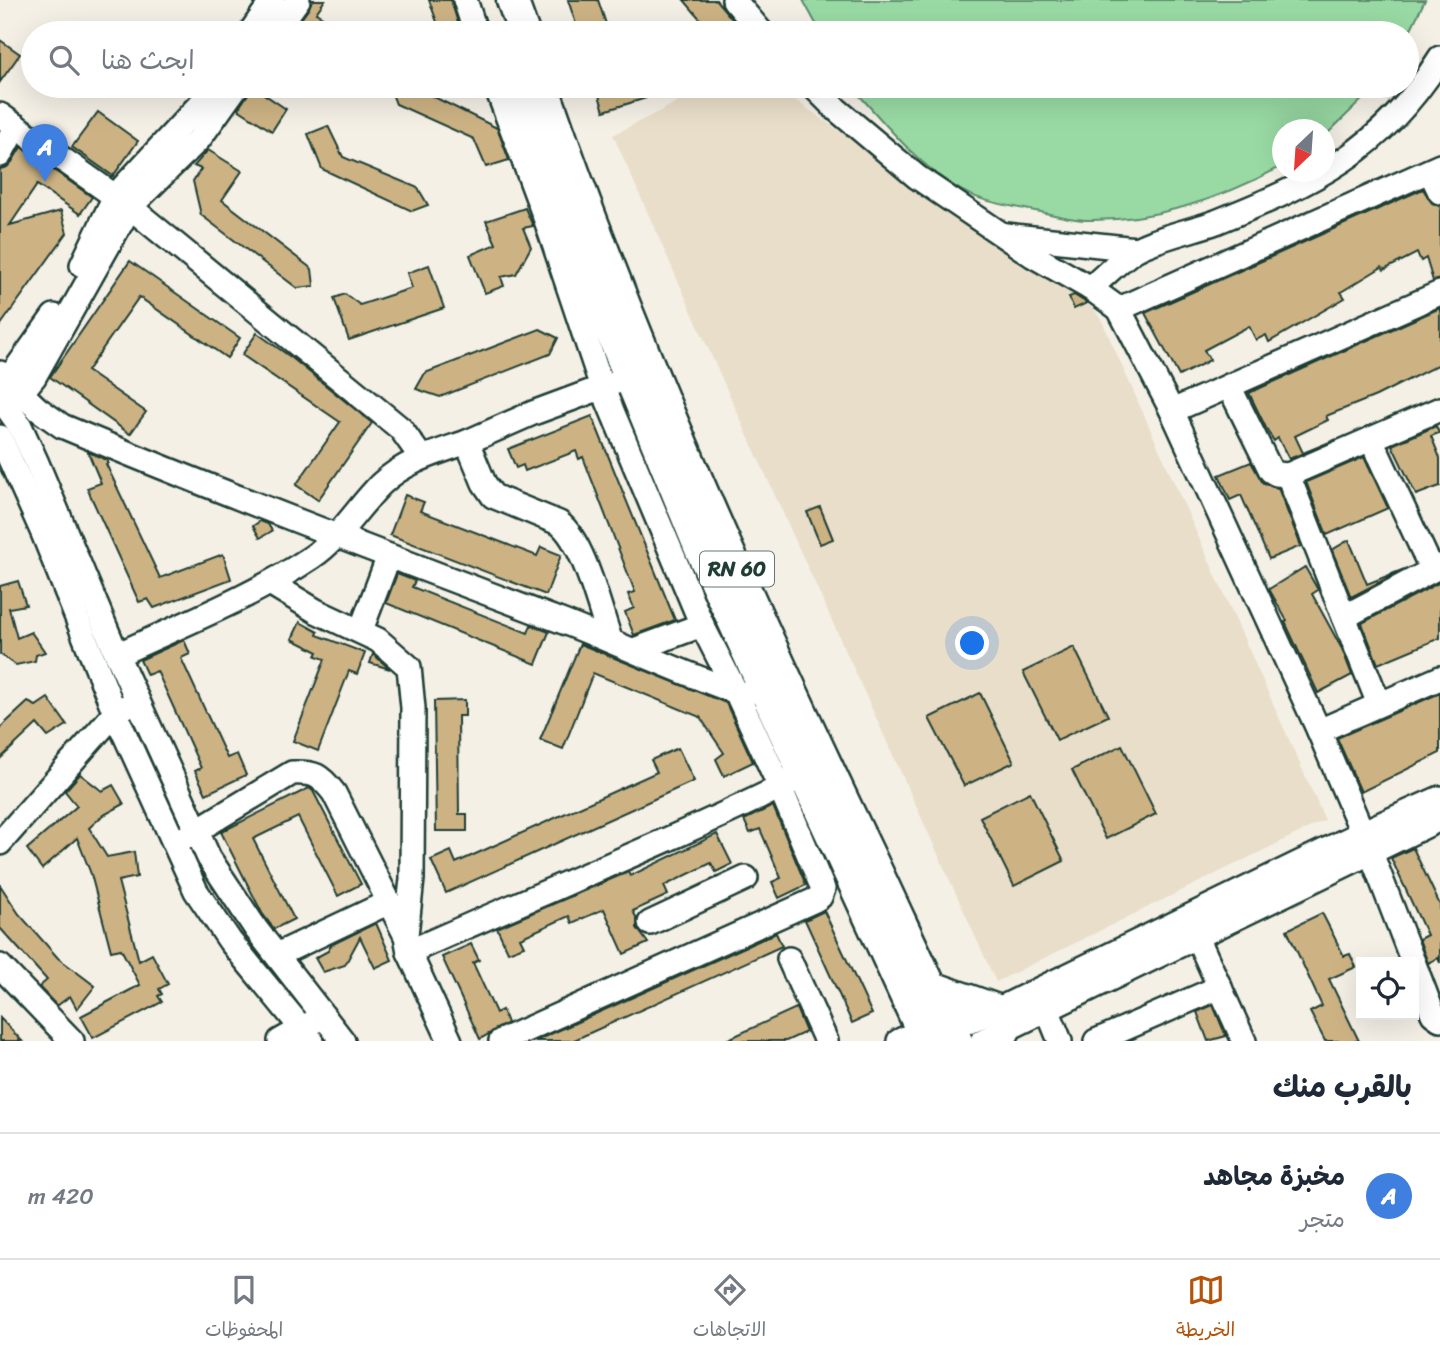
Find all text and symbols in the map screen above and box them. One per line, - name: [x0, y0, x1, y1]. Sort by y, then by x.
- search box: [21, 21, 1419, 98]
- text: ابحث هنا: [101, 37, 195, 83]
- icon: search: [45, 41, 83, 79]
- north arrow: [1272, 119, 1335, 182]
- pin: A: [22, 124, 68, 182]
- road number: RN 60: [700, 552, 774, 586]
- your location: [955, 626, 989, 660]
- map controls: [1356, 957, 1419, 1020]
- button: locate: [1356, 957, 1419, 1020]
- text: بالقرب منك: [1273, 1060, 1412, 1114]
- text: مخبزة مجاهد: [1203, 1153, 1345, 1199]
- text: 420 m: [28, 1176, 94, 1217]
- text: A: [1381, 1176, 1397, 1217]
- text: متجر: [1300, 1199, 1345, 1240]
- tab: المحفوظات: [205, 1271, 283, 1346]
- tab: الاتجاهات: [693, 1271, 766, 1346]
- tab: الخريطة: [1176, 1271, 1235, 1346]

